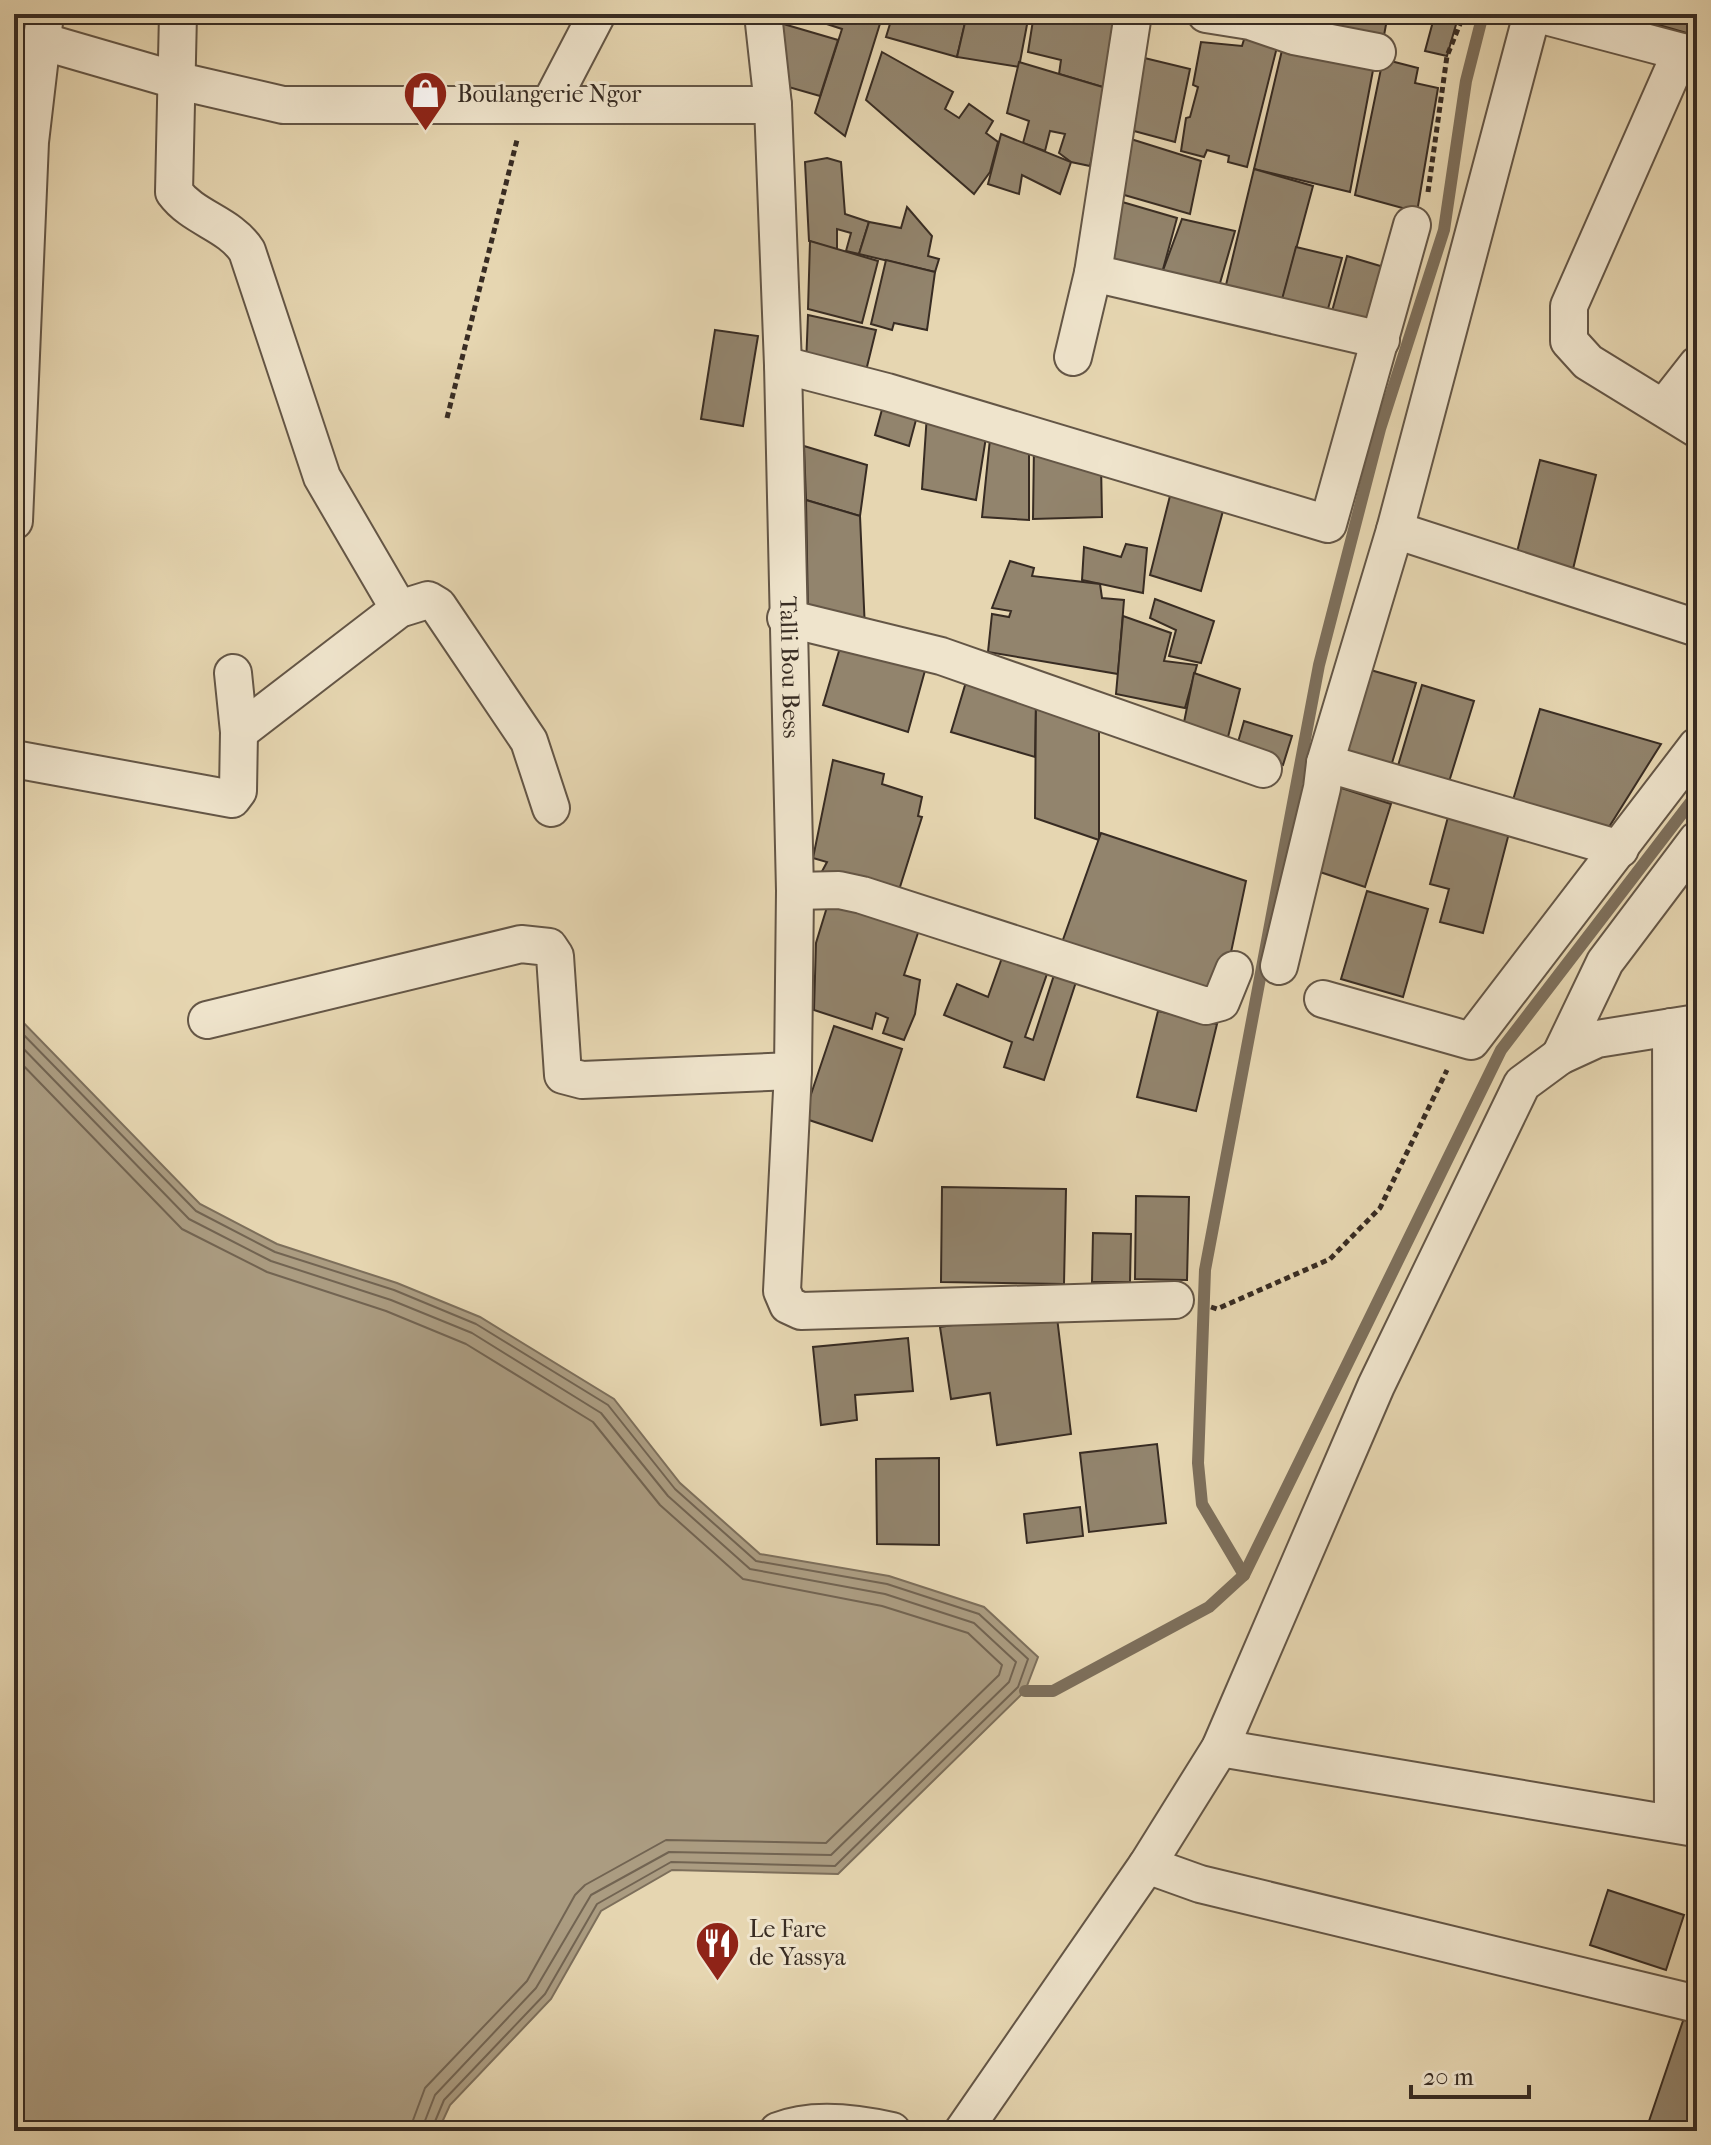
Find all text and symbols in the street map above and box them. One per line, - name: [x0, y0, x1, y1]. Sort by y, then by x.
- shop icon: Boulangerie Ngor: [402, 70, 450, 133]
- place label: Boulangerie Ngor: [457, 80, 642, 108]
- street label: Talli Bou Bess: [774, 596, 806, 739]
- place label: Le Fare de Yassya: [749, 1915, 847, 1971]
- restaurant icon: Le Fare de Yassya: [694, 1919, 742, 1982]
- scale bar: [1411, 2049, 1529, 2099]
- text: 20 m: [1423, 2063, 1474, 2091]

